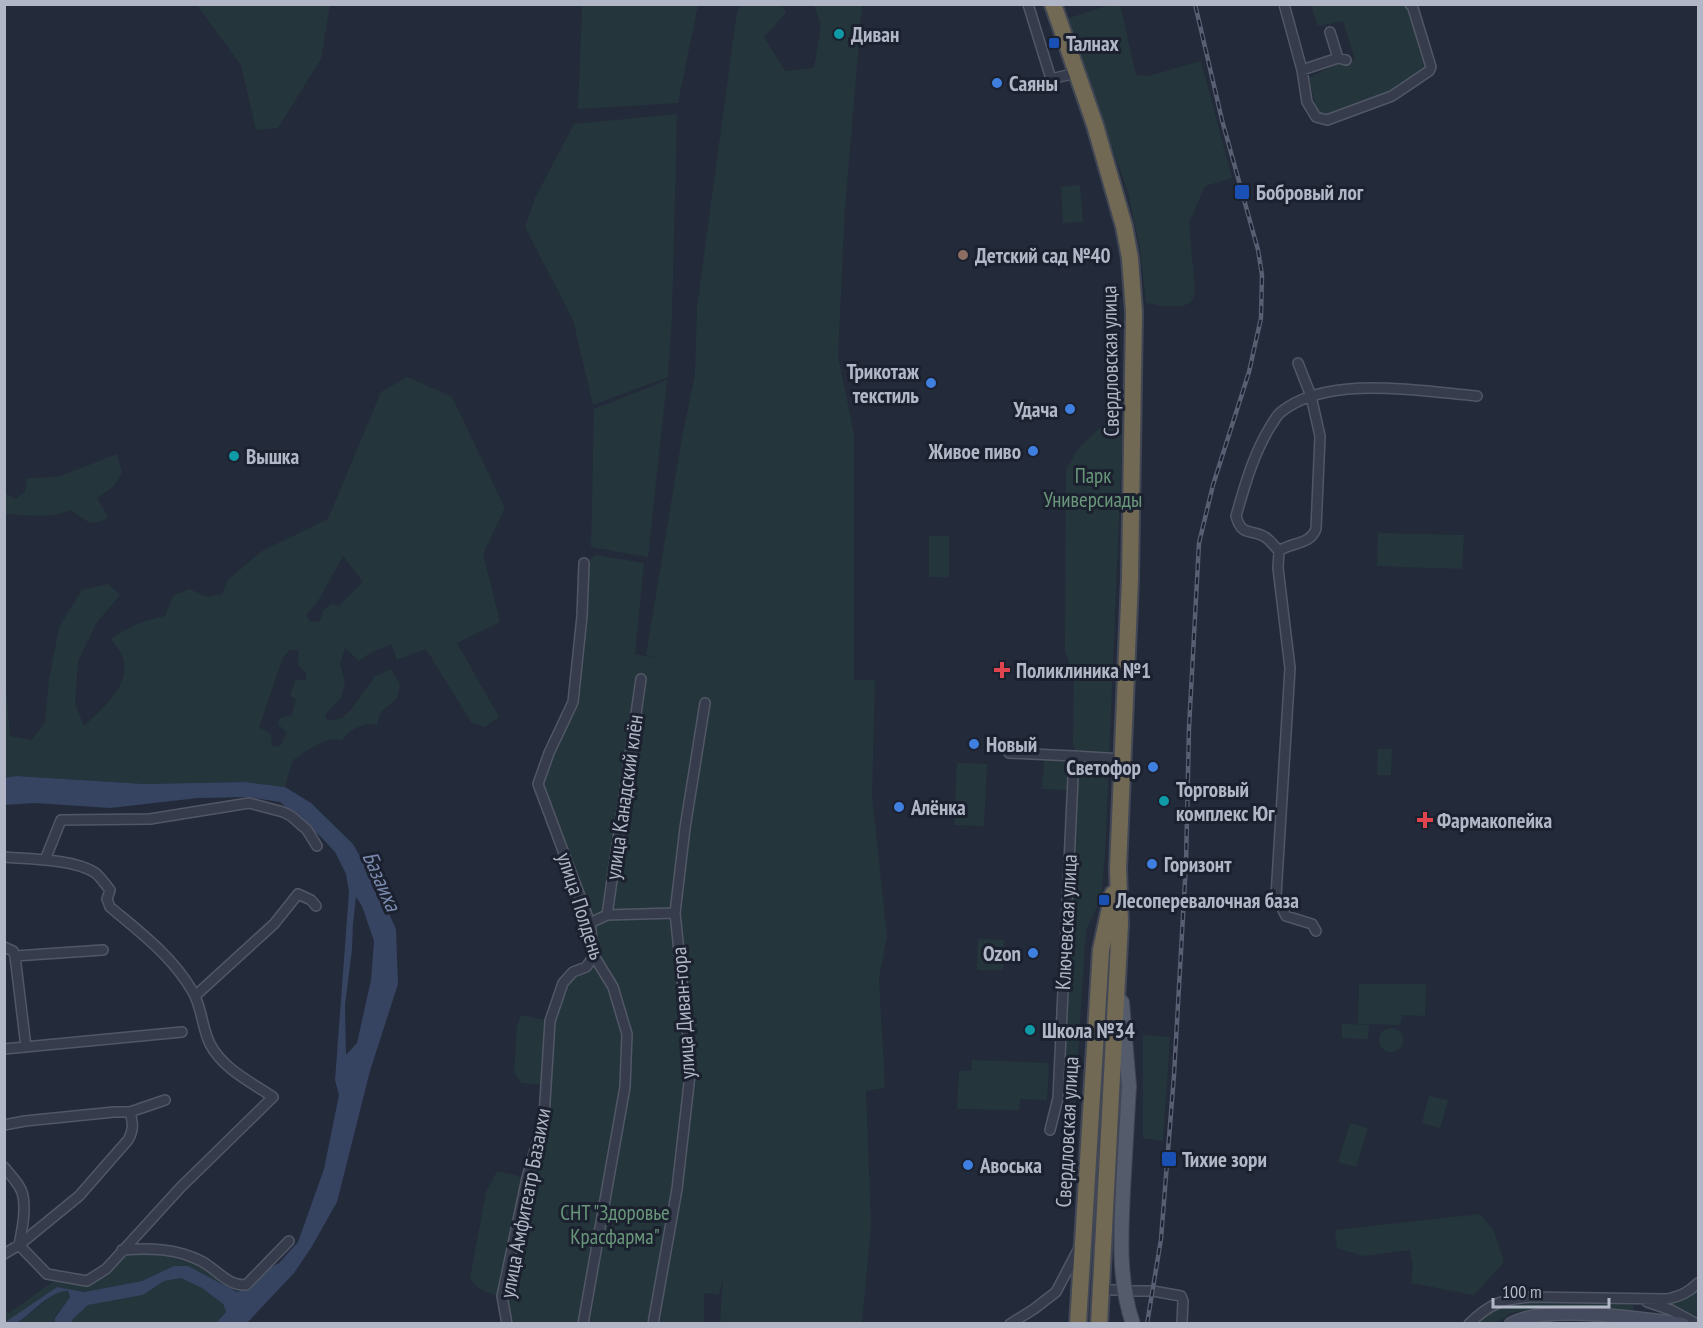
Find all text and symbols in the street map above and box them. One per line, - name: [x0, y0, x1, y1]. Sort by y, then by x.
- place label: Диван: [851, 21, 899, 48]
- marker: Диван: [832, 27, 846, 41]
- place label: Талнах: [1066, 30, 1120, 57]
- marker: Талнах: [1047, 36, 1061, 50]
- place label: Саяны: [1009, 70, 1058, 97]
- marker: Саяны: [990, 76, 1004, 90]
- place label: Бобровый лог: [1256, 179, 1364, 206]
- marker: Бобровый лог: [1233, 183, 1251, 201]
- place label: Детский сад №40: [975, 242, 1111, 269]
- marker: Детский сад №40: [956, 248, 970, 262]
- street label: Свердловская улица: [1095, 285, 1125, 437]
- place label: Трикотаж текстиль: [847, 358, 920, 409]
- marker: Трикотаж текстиль: [924, 376, 938, 390]
- place label: Удача: [1012, 396, 1058, 423]
- marker: Удача: [1063, 402, 1077, 416]
- place label: Живое пиво: [928, 438, 1021, 465]
- place label: Вышка: [246, 443, 299, 470]
- marker: Живое пиво: [1026, 444, 1040, 458]
- marker: Вышка: [227, 449, 241, 463]
- park label: Парк Универсиады: [1044, 462, 1142, 513]
- place label: Поликлиника №1: [1016, 657, 1151, 684]
- marker: Поликлиника №1: [993, 661, 1011, 679]
- street label: улица Канадский клён: [599, 713, 649, 881]
- place label: Новый: [986, 731, 1037, 758]
- marker: Новый: [967, 737, 981, 751]
- place label: Светофор: [1066, 754, 1141, 781]
- marker: Светофор: [1146, 760, 1160, 774]
- place label: Торговый комплекс Юг: [1176, 776, 1275, 827]
- place label: Алёнка: [910, 794, 966, 821]
- marker: Торговый комплекс Юг: [1157, 794, 1171, 808]
- marker: Алёнка: [892, 800, 906, 814]
- place label: Фармакопейка: [1437, 807, 1552, 834]
- marker: Фармакопейка: [1418, 813, 1432, 827]
- water label: Базаиха: [356, 847, 408, 916]
- street label: улица Полдень: [551, 849, 611, 963]
- place label: Горизонт: [1164, 851, 1232, 878]
- street label: Ключевская улица: [1049, 853, 1083, 991]
- marker: Горизонт: [1145, 857, 1159, 871]
- place label: Лесоперевалочная база: [1115, 887, 1299, 914]
- marker: Лесоперевалочная база: [1097, 893, 1111, 907]
- place label: Ozon: [983, 940, 1021, 967]
- street label: улица Диван-гора: [665, 946, 701, 1080]
- marker: Ozon: [1026, 946, 1040, 960]
- place label: Школа №34: [1042, 1017, 1135, 1044]
- marker: Школа №34: [1023, 1023, 1037, 1037]
- street label: Свердловская улица: [1050, 1056, 1084, 1208]
- street label: улица Амфитеатр Базаихи: [493, 1106, 557, 1300]
- place label: Тихие зори: [1182, 1146, 1267, 1173]
- marker: Тихие зори: [1160, 1150, 1178, 1168]
- place label: Авоська: [979, 1152, 1042, 1179]
- marker: Авоська: [961, 1158, 975, 1172]
- park label: СНТ "Здоровье Красфарма": [560, 1199, 670, 1250]
- scale bar: [1493, 1271, 1608, 1309]
- text: 100 m: [1502, 1280, 1542, 1303]

